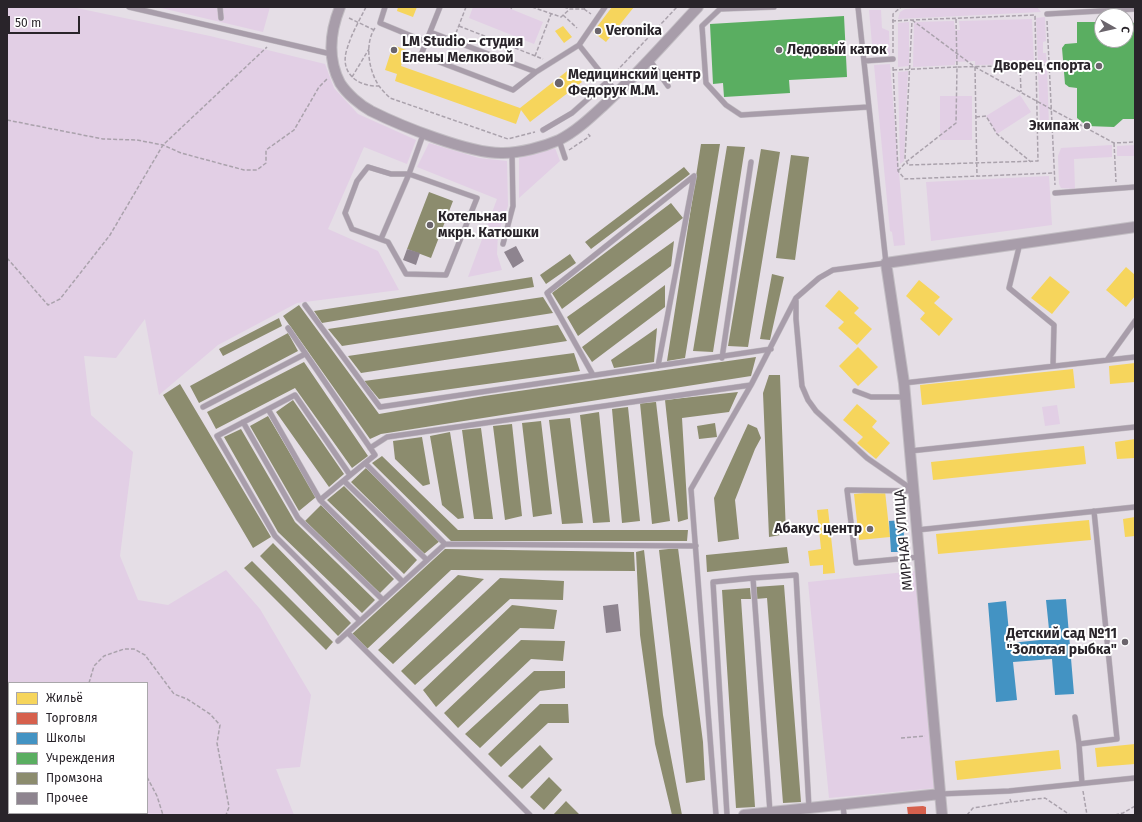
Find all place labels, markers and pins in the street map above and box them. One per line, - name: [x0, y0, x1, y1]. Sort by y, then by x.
- place label: Veronika: [606, 23, 662, 39]
- marker: Veronika: [593, 26, 603, 36]
- place label: LM Studio – студия Елены Мелковой: [402, 34, 523, 66]
- place label: Ледовый каток: [787, 42, 887, 58]
- marker: LM Studio – студия Елены Мелковой: [389, 45, 399, 55]
- marker: Ледовый каток: [774, 45, 784, 55]
- place label: Дворец спорта: [994, 58, 1091, 74]
- marker: Дворец спорта: [1094, 61, 1104, 71]
- place label: Медицинский центр Федорук М.М.: [568, 67, 701, 100]
- marker: Медицинский центр Федорук М.М.: [553, 77, 565, 89]
- place label: Экипаж: [1029, 118, 1079, 134]
- marker: Экипаж: [1082, 121, 1092, 131]
- place label: Котельная мкрн. Катюшки: [438, 209, 539, 242]
- marker: Котельная мкрн. Катюшки: [425, 220, 435, 230]
- place label: Абакус центр: [774, 521, 862, 537]
- marker: Абакус центр: [865, 524, 875, 534]
- place label: Детский сад №11 "Золотая рыбка": [1006, 626, 1117, 658]
- marker: Детский сад №11 "Золотая рыбка": [1120, 637, 1130, 647]

